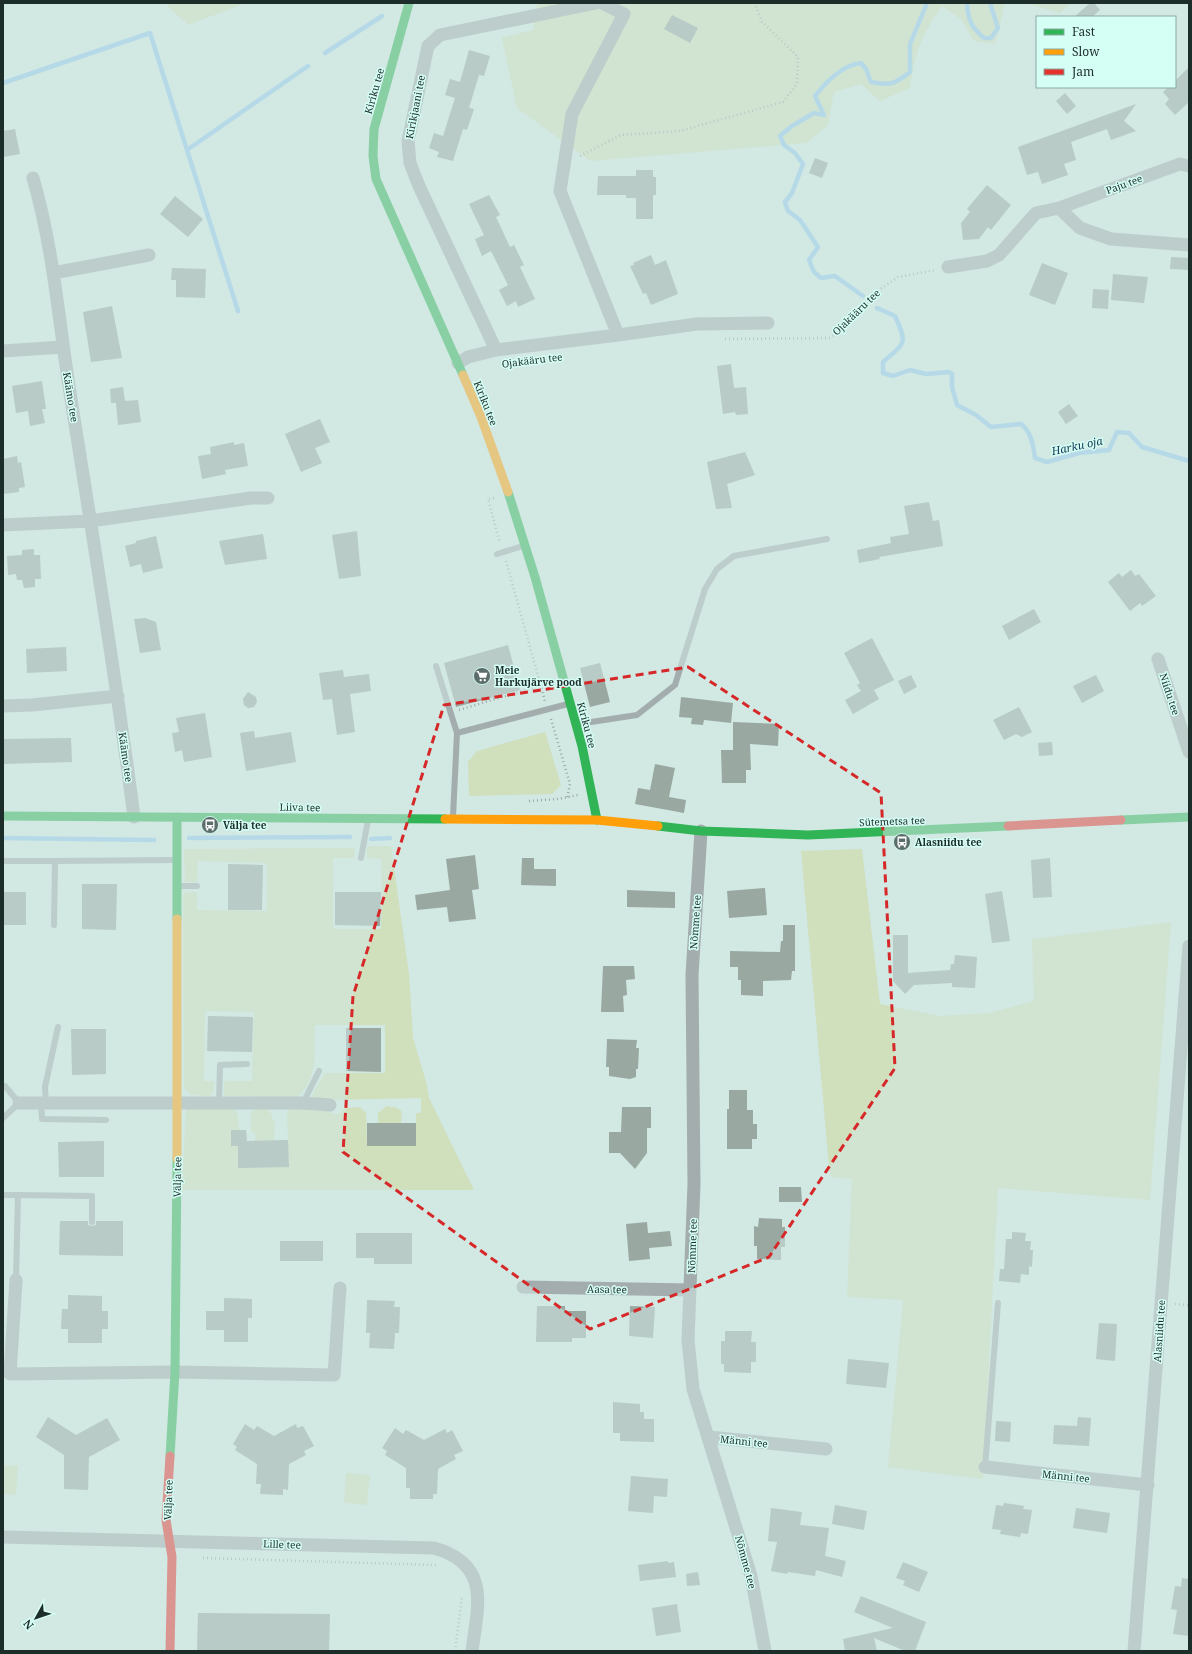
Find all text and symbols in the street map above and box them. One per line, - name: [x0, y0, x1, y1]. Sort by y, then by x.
- legend: [1036, 16, 1176, 88]
- text: Fast: [1072, 23, 1095, 40]
- text: Slow: [1072, 43, 1100, 60]
- text: Jam: [1071, 63, 1094, 80]
- street label: Kiriku tee: [361, 66, 387, 116]
- street label: Kirikjaani tee: [402, 74, 428, 140]
- street label: Paju tee: [1104, 171, 1144, 197]
- street label: Ojakääru tee: [829, 286, 883, 338]
- street label: Ojakääru tee: [501, 349, 563, 371]
- street label: Käämo tee: [60, 371, 82, 423]
- street label: Kiriku tee: [471, 379, 501, 427]
- water label: Harku oja: [1049, 433, 1104, 458]
- place label: Meie Harkujärve pood: [495, 663, 582, 689]
- supermarket icon: Meie Harkujärve pood: [472, 666, 492, 686]
- street label: Niidu tee: [1157, 671, 1183, 717]
- street label: Kiriku tee: [574, 700, 600, 750]
- street label: Käämo tee: [116, 731, 136, 783]
- street label: Liiva tee: [279, 800, 321, 814]
- street label: Sütemetsa tee: [859, 813, 925, 829]
- bus stop icon: Välja tee: [200, 815, 220, 835]
- place label: Välja tee: [223, 818, 267, 832]
- bus stop icon: Alasniidu tee: [892, 832, 912, 852]
- place label: Alasniidu tee: [915, 835, 982, 849]
- street label: Nõmme tee: [686, 894, 704, 950]
- street label: Välja tee: [170, 1157, 184, 1197]
- street label: Nõmme tee: [684, 1219, 700, 1273]
- street label: Aasa tee: [587, 1282, 627, 1296]
- street label: Alasniidu tee: [1150, 1299, 1168, 1363]
- street label: Männi tee: [719, 1432, 769, 1450]
- street label: Männi tee: [1041, 1467, 1091, 1485]
- street label: Välja tee: [160, 1480, 176, 1520]
- street label: Nõmme tee: [732, 1534, 760, 1590]
- street label: Lille tee: [263, 1536, 301, 1552]
- north arrow: [16, 1598, 56, 1638]
- text: N: [19, 1616, 36, 1633]

